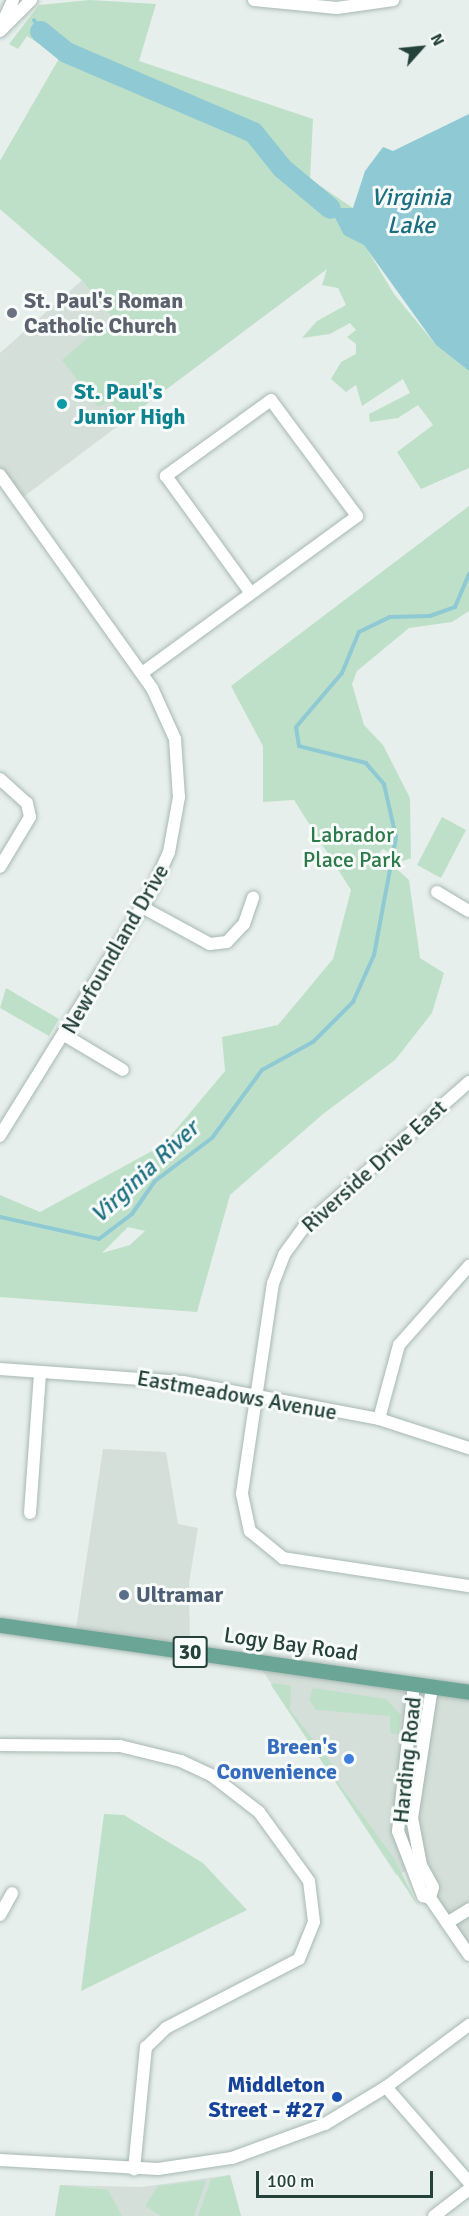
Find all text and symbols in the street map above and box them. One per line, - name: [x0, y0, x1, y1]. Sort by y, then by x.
- north arrow: [391, 18, 451, 78]
- text: N: [426, 30, 448, 49]
- water label: Virginia Lake: [371, 184, 451, 240]
- place label: St. Paul's Roman Catholic Church: [24, 287, 183, 338]
- marker: St. Paul's Roman Catholic Church: [5, 306, 19, 320]
- place label: St. Paul's Junior High: [74, 378, 185, 430]
- marker: St. Paul's Junior High: [55, 397, 69, 411]
- park label: Labrador Place Park: [303, 821, 401, 872]
- street label: Newfoundland Drive: [56, 859, 174, 1039]
- street label: Riverside Drive East: [296, 1094, 452, 1238]
- water label: Virginia River: [85, 1115, 205, 1229]
- street label: Eastmeadows Avenue: [135, 1364, 339, 1426]
- place label: Ultramar: [136, 1582, 223, 1608]
- marker: Ultramar: [117, 1588, 131, 1602]
- street label: Logy Bay Road: [222, 1621, 360, 1667]
- road number: 30: [172, 1634, 208, 1670]
- street label: Harding Road: [387, 1695, 427, 1825]
- place label: Breen's Convenience: [216, 1733, 337, 1784]
- marker: Breen's Convenience: [342, 1752, 356, 1766]
- place label: Middleton Street - #27: [209, 2071, 325, 2122]
- marker: Middleton Street - #27: [330, 2090, 344, 2104]
- scale bar: [259, 2159, 436, 2197]
- text: 100 m: [267, 2170, 314, 2192]

